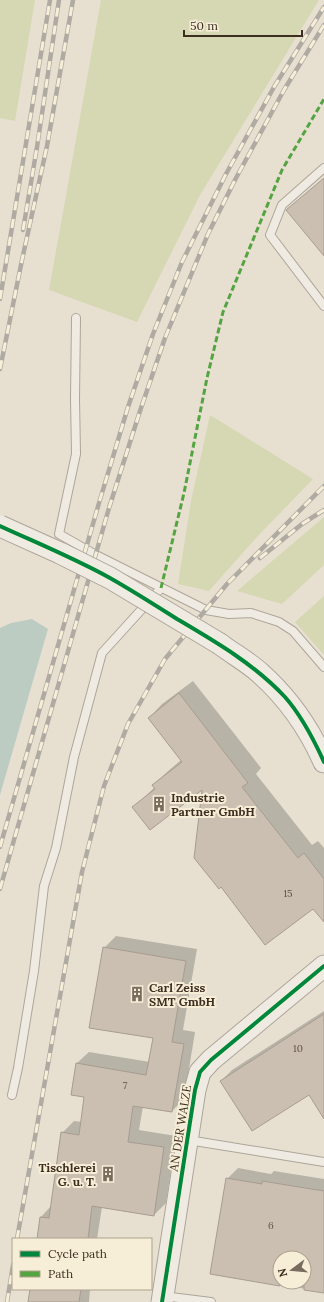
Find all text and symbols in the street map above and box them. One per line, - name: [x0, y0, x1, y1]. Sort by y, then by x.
- scale bar: [184, 12, 302, 38]
- text: 50 m: [190, 18, 218, 33]
- place label: Industrie Partner GmbH: [171, 790, 255, 819]
- building icon: Industrie Partner GmbH: [150, 795, 168, 813]
- house number: 15: [283, 887, 293, 900]
- place label: Carl Zeiss SMT GmbH: [149, 980, 215, 1009]
- building icon: Carl Zeiss SMT GmbH: [128, 985, 146, 1003]
- house number: 10: [293, 1042, 303, 1055]
- house number: 7: [123, 1079, 128, 1092]
- street label: AN DER WALZE: [166, 1084, 194, 1173]
- place label: Tischlerei G. u. T.: [39, 1160, 96, 1189]
- building icon: Tischlerei G. u. T.: [99, 1165, 117, 1183]
- house number: 6: [268, 1219, 274, 1232]
- legend: [12, 1238, 152, 1290]
- text: Cycle path: [48, 1246, 107, 1261]
- north arrow: [272, 1250, 312, 1290]
- text: Path: [48, 1266, 73, 1281]
- text: N: [274, 1266, 290, 1279]

